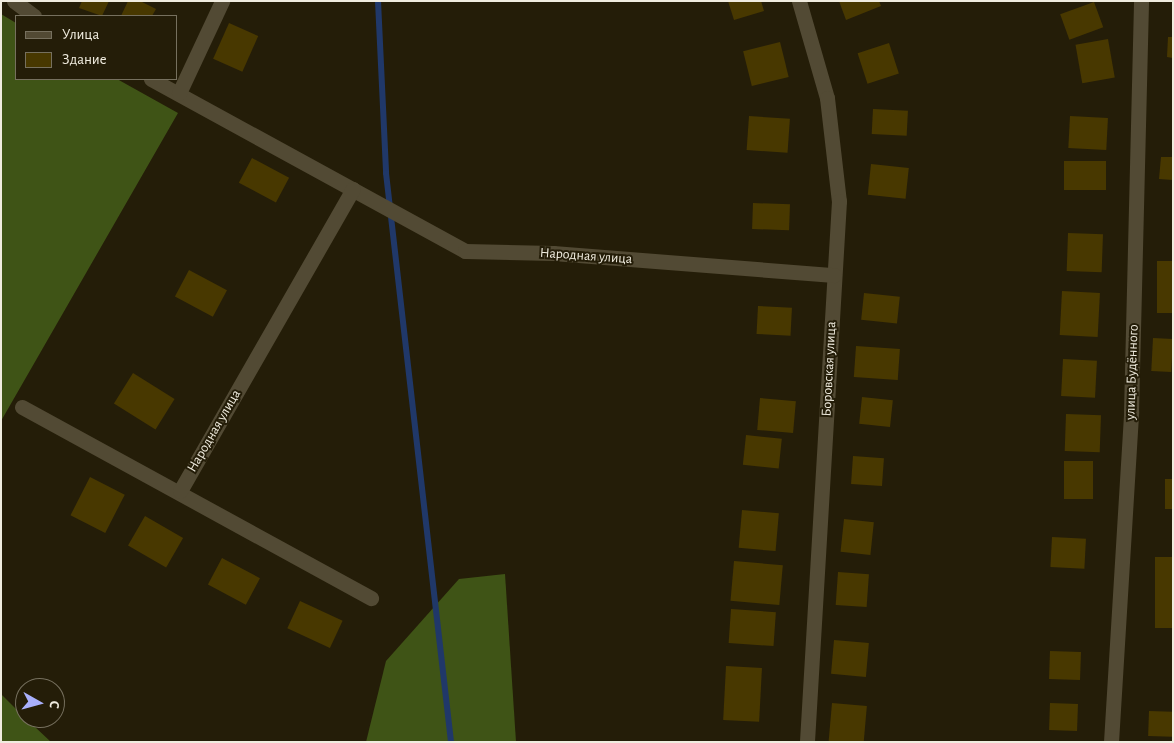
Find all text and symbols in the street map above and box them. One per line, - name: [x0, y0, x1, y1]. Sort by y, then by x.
- legend: [15, 15, 178, 80]
- text: Улица: [62, 27, 99, 42]
- text: Здание: [62, 52, 107, 67]
- street label: Народная улица: [539, 244, 633, 268]
- street label: Боровская улица: [818, 321, 840, 417]
- street label: улица Будённого: [1122, 324, 1142, 420]
- street label: Народная улица: [184, 387, 244, 475]
- north arrow: [15, 678, 65, 728]
- text: С: [46, 700, 61, 709]

